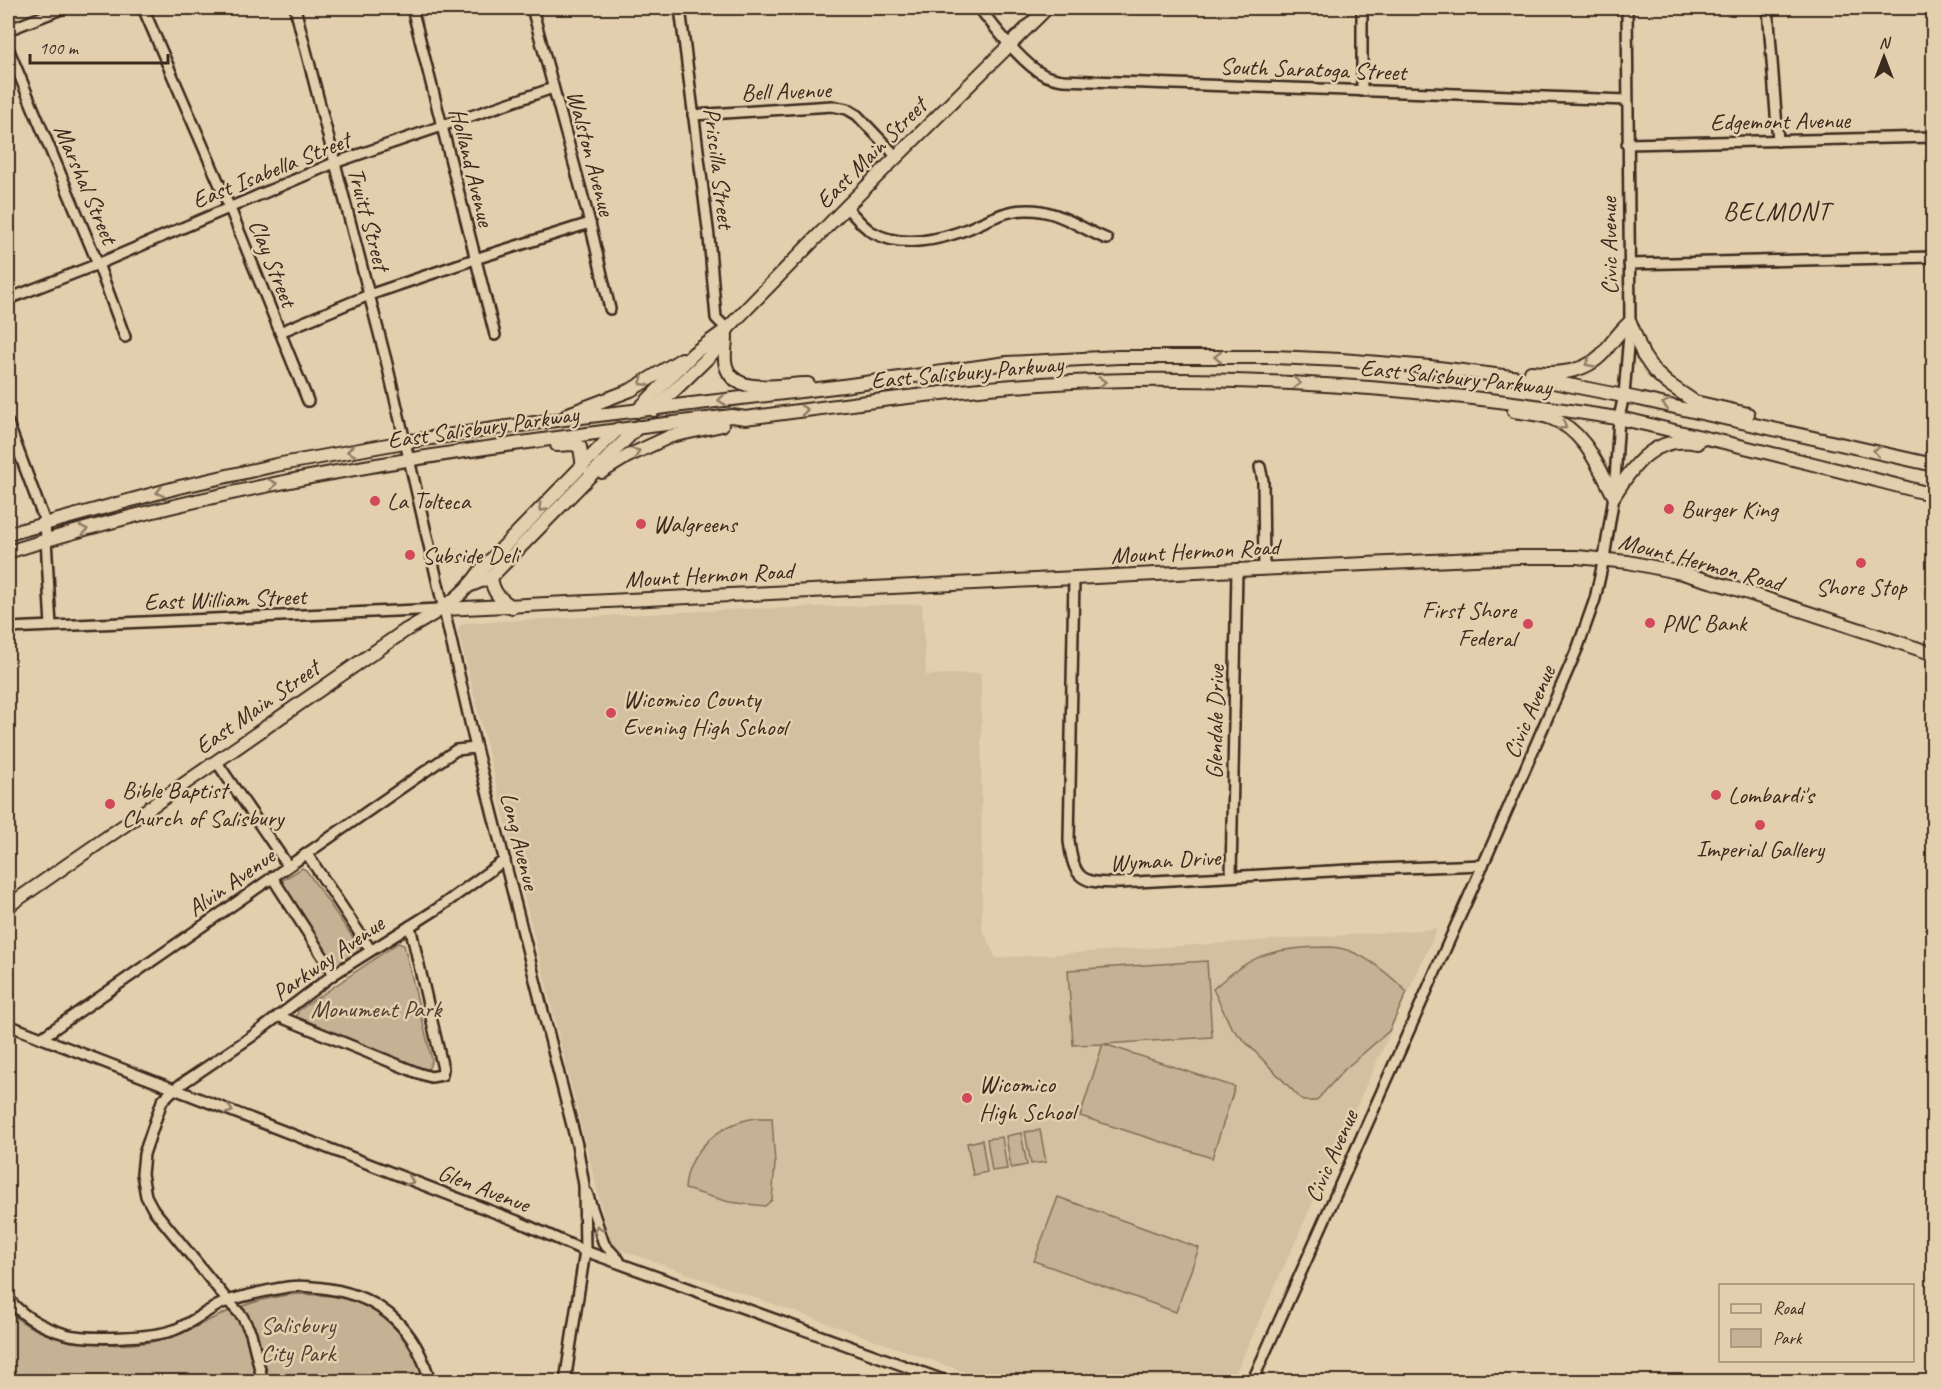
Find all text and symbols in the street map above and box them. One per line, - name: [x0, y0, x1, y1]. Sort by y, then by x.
- scale bar: [30, 27, 168, 65]
- north arrow: [1854, 27, 1914, 87]
- text: N: [1879, 33, 1892, 53]
- text: 100 m: [39, 37, 80, 59]
- street label: South Saratoga Street: [1219, 51, 1409, 87]
- street label: Bell Avenue: [741, 74, 834, 108]
- street label: Walston Avenue: [560, 87, 623, 221]
- street label: East Main Street: [809, 89, 935, 215]
- street label: Holland Avenue: [443, 105, 502, 231]
- street label: Edgemont Avenue: [1710, 105, 1852, 137]
- street label: Priscilla Street: [697, 106, 742, 232]
- street label: Marshal Street: [47, 120, 125, 250]
- street label: East Isabella Street: [188, 124, 357, 215]
- street label: Truitt Street: [341, 164, 398, 277]
- street label: Civic Avenue: [1593, 195, 1625, 295]
- district label: BELMONT: [1723, 195, 1835, 228]
- street label: Clay Street: [242, 215, 305, 313]
- street label: East Salisbury Parkway: [870, 349, 1066, 395]
- one-way arrow: [1213, 351, 1222, 363]
- street label: East Salisbury Parkway: [1359, 352, 1555, 402]
- one-way arrow: [1585, 356, 1595, 367]
- one-way arrow: [639, 375, 649, 387]
- one-way arrow: [1098, 375, 1107, 388]
- one-way arrow: [1293, 377, 1302, 390]
- one-way arrow: [717, 394, 727, 406]
- street label: East Salisbury Parkway: [386, 398, 582, 455]
- one-way arrow: [1661, 399, 1671, 412]
- one-way arrow: [799, 404, 808, 417]
- one-way arrow: [1556, 418, 1567, 429]
- one-way arrow: [346, 444, 356, 457]
- one-way arrow: [1872, 446, 1882, 459]
- one-way arrow: [629, 447, 640, 459]
- one-way arrow: [268, 478, 278, 491]
- one-way arrow: [155, 484, 165, 497]
- place label: La Tolteca: [387, 486, 472, 516]
- marker: La Tolteca: [368, 494, 382, 508]
- place label: Burger King: [1681, 494, 1780, 524]
- one-way arrow: [538, 502, 549, 512]
- marker: Burger King: [1662, 502, 1676, 516]
- place label: Walgreens: [653, 509, 738, 539]
- marker: Walgreens: [634, 517, 648, 531]
- one-way arrow: [78, 525, 89, 537]
- street label: Mount Hermon Road: [1616, 526, 1790, 599]
- street label: Mount Hermon Road: [1110, 531, 1284, 570]
- place label: Subside Deli: [422, 540, 521, 570]
- marker: Subside Deli: [403, 548, 417, 562]
- street label: Mount Hermon Road: [624, 555, 798, 594]
- marker: Shore Stop: [1854, 556, 1868, 570]
- place label: Shore Stop: [1815, 572, 1908, 602]
- street label: East William Street: [143, 581, 309, 617]
- place label: First Shore Federal: [1422, 595, 1520, 653]
- place label: PNC Bank: [1662, 608, 1749, 638]
- marker: PNC Bank: [1643, 616, 1657, 630]
- marker: First Shore Federal: [1521, 617, 1535, 631]
- street label: East Main Street: [189, 651, 327, 761]
- street label: Civic Avenue: [1496, 659, 1563, 763]
- street label: Glendale Drive: [1199, 663, 1231, 779]
- place label: Wicomico County Evening High School: [623, 684, 791, 742]
- marker: Wicomico County Evening High School: [604, 706, 618, 720]
- place label: Bible Baptist Church of Salisbury: [122, 775, 285, 833]
- place label: Lombardi's: [1728, 780, 1817, 810]
- marker: Lombardi's: [1709, 788, 1723, 802]
- street label: Long Avenue: [493, 789, 547, 895]
- marker: Bible Baptist Church of Salisbury: [103, 797, 117, 811]
- marker: Imperial Gallery: [1753, 818, 1767, 832]
- place label: Imperial Gallery: [1696, 834, 1826, 864]
- street label: Alvin Avenue: [181, 840, 283, 923]
- street label: Wyman Drive: [1109, 842, 1223, 878]
- street label: Parkway Avenue: [266, 907, 391, 1007]
- park label: Monument Park: [311, 994, 444, 1024]
- place label: Wicomico High School: [979, 1069, 1079, 1127]
- marker: Wicomico High School: [960, 1091, 974, 1105]
- one-way arrow: [222, 1103, 233, 1115]
- street label: Civic Avenue: [1297, 1103, 1365, 1207]
- street label: Glen Avenue: [434, 1157, 536, 1220]
- one-way arrow: [405, 1173, 415, 1186]
- one-way arrow: [593, 1224, 605, 1235]
- legend: [1719, 1284, 1914, 1362]
- text: Road: [1773, 1297, 1806, 1319]
- park label: Salisbury City Park: [261, 1310, 338, 1368]
- text: Park: [1773, 1327, 1803, 1349]

